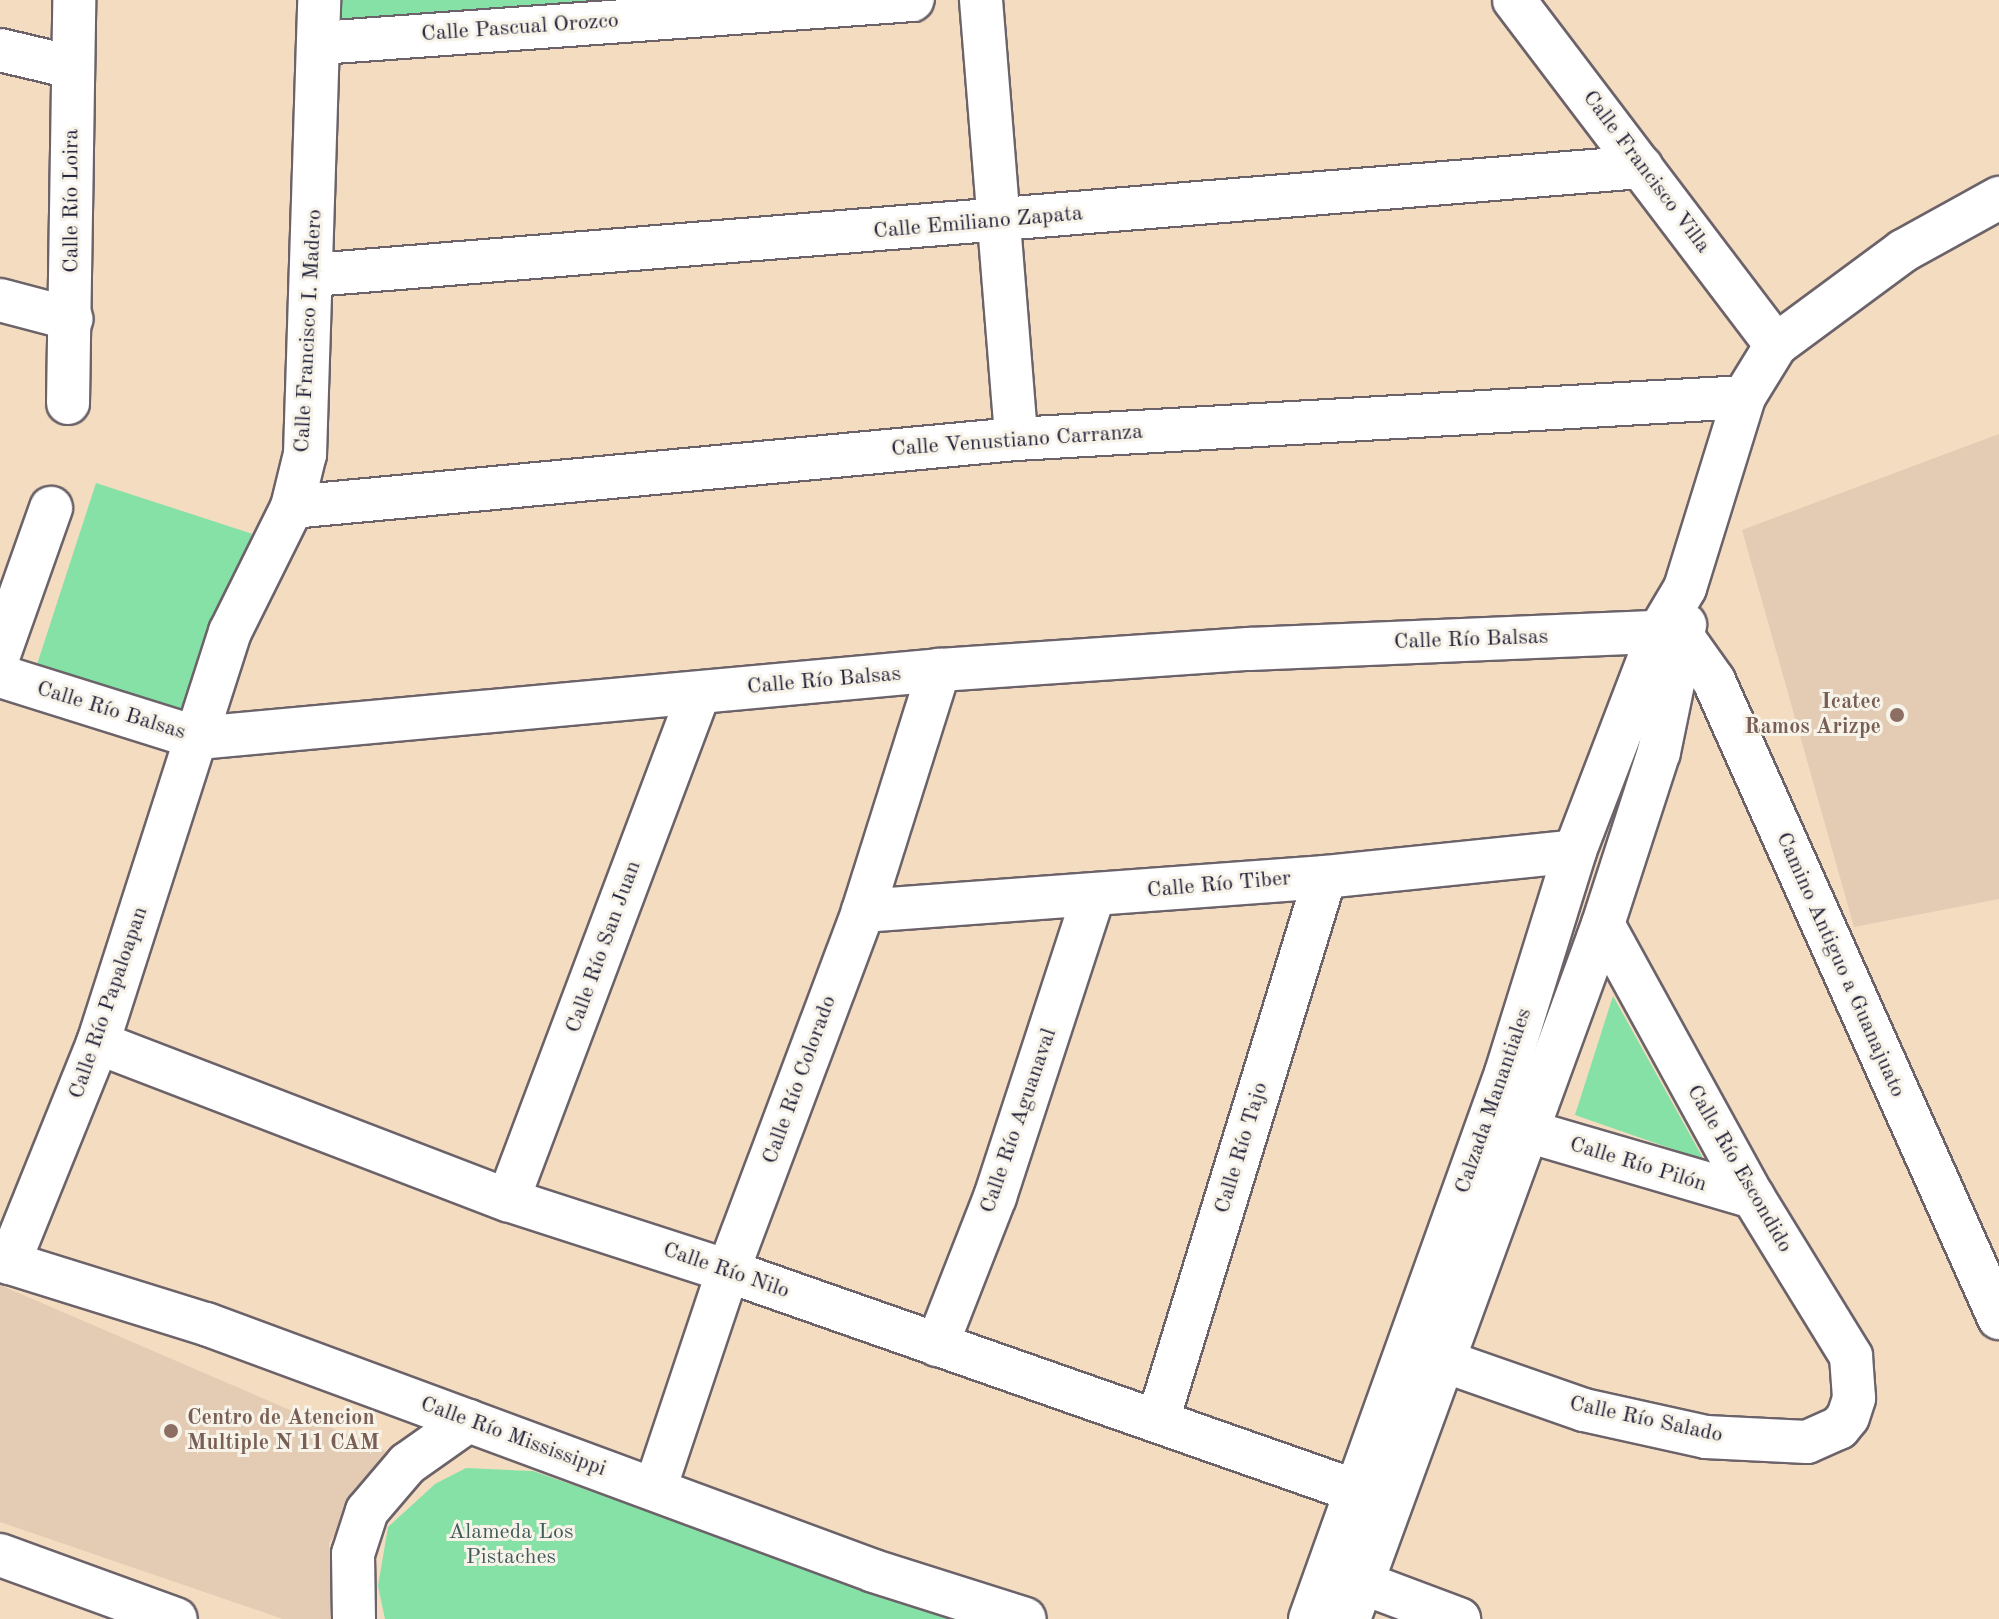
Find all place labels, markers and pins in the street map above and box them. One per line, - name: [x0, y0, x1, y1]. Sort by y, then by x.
- place label: Icatec Ramos Arizpe: [1744, 689, 1881, 740]
- marker: Icatec Ramos Arizpe: [1888, 706, 1906, 724]
- place label: Centro de Atencion Multiple N 11 CAM: [187, 1405, 379, 1456]
- marker: Centro de Atencion Multiple N 11 CAM: [162, 1422, 180, 1440]

